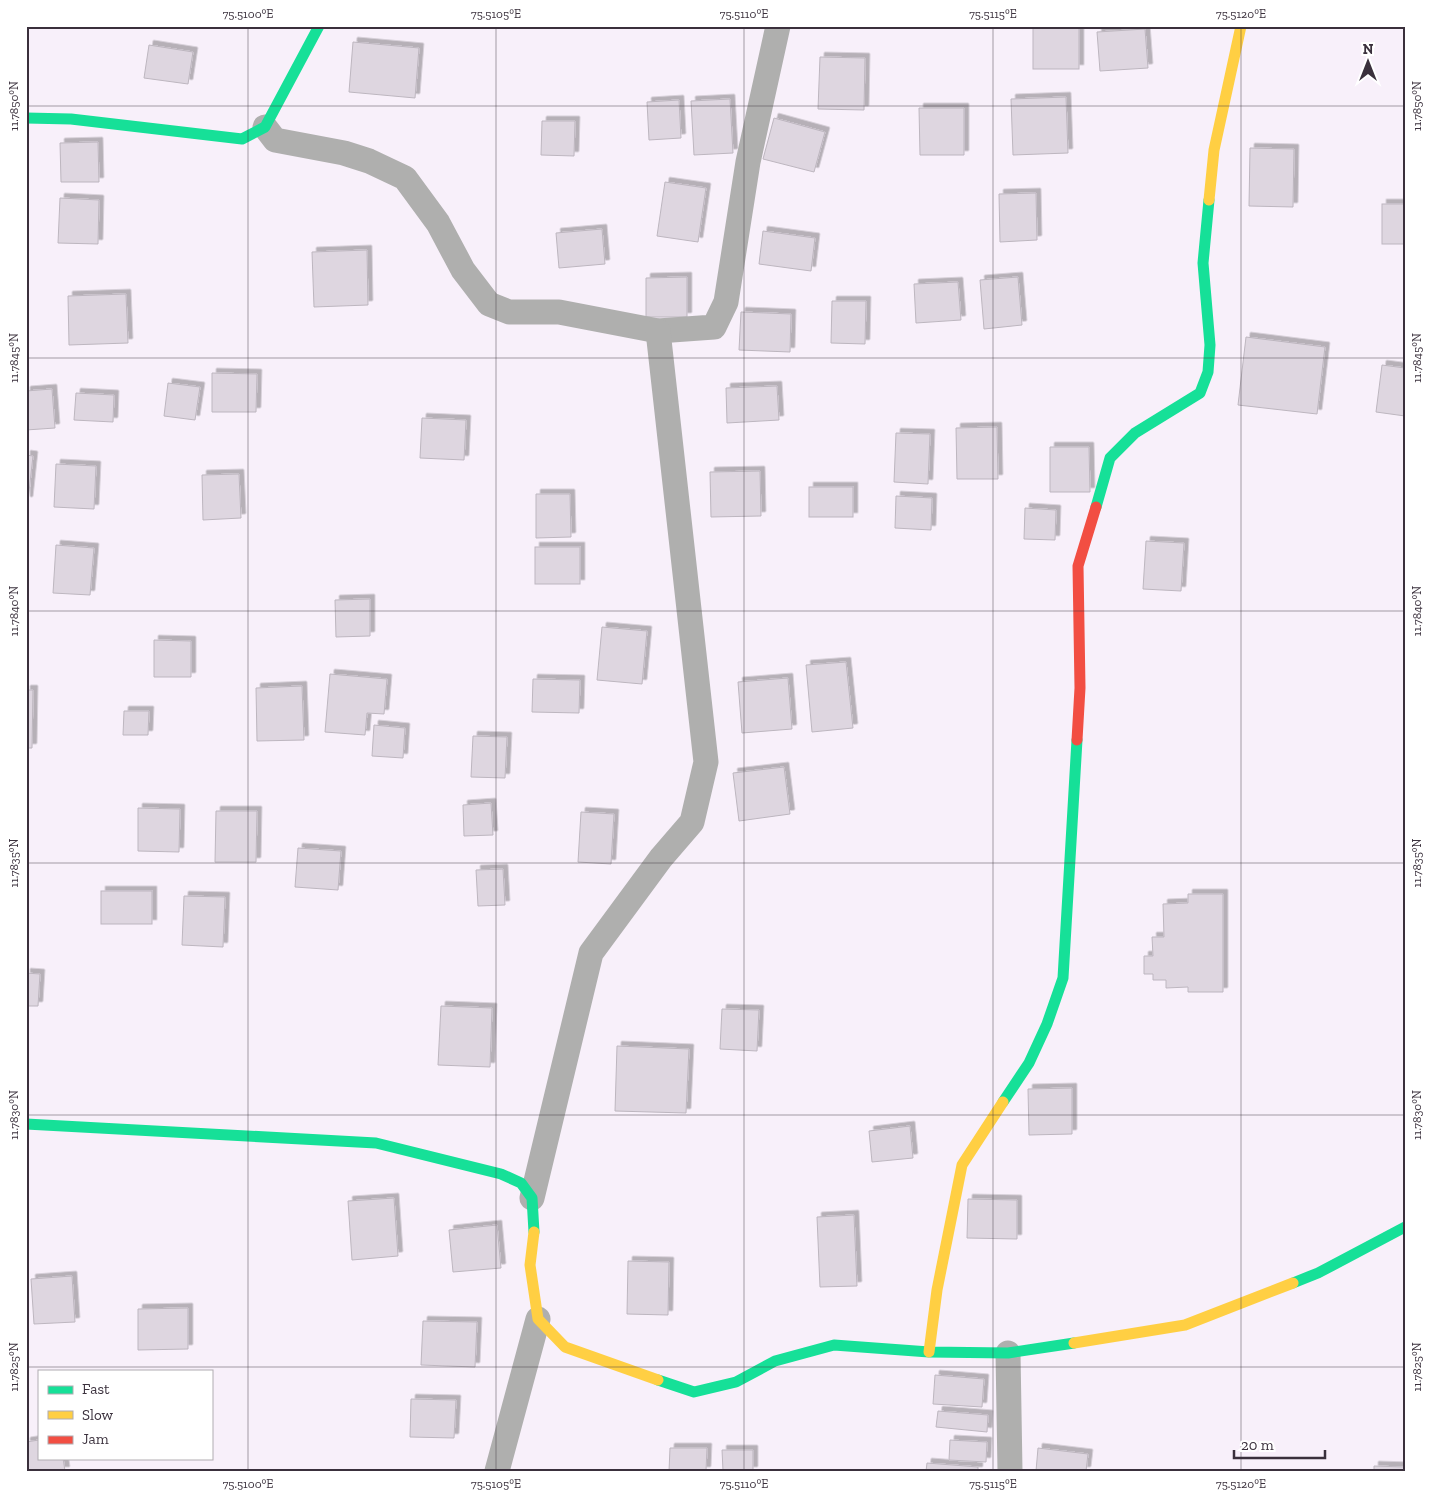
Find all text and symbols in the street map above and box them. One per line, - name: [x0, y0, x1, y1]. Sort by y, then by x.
- text: 75.5100°E: [223, 7, 273, 21]
- text: 75.5105°E: [471, 7, 521, 21]
- text: 75.5110°E: [720, 7, 768, 21]
- text: 75.5115°E: [969, 7, 1017, 21]
- text: 75.5120°E: [1216, 7, 1266, 21]
- north arrow: [1344, 38, 1394, 88]
- text: N: [1363, 41, 1374, 58]
- text: 11.7850°N: [7, 81, 21, 131]
- text: 11.7850°N: [1410, 81, 1424, 131]
- text: 11.7845°N: [7, 333, 21, 383]
- text: 11.7845°N: [1410, 333, 1424, 383]
- text: 11.7840°N: [7, 586, 21, 636]
- text: 11.7840°N: [1410, 586, 1424, 636]
- text: 11.7835°N: [7, 838, 21, 887]
- text: 11.7835°N: [1410, 838, 1424, 887]
- text: 11.7830°N: [7, 1090, 21, 1140]
- text: 11.7830°N: [1410, 1090, 1424, 1140]
- text: 11.7825°N: [7, 1342, 21, 1392]
- text: 11.7825°N: [1410, 1342, 1424, 1392]
- legend: [38, 1370, 212, 1460]
- text: Fast: [82, 1380, 110, 1398]
- text: Slow: [82, 1406, 114, 1424]
- scale bar: [1234, 1427, 1325, 1459]
- text: Jam: [82, 1430, 109, 1448]
- text: 20 m: [1241, 1436, 1274, 1454]
- text: 75.5100°E: [223, 1477, 273, 1491]
- text: 75.5105°E: [471, 1477, 521, 1491]
- text: 75.5110°E: [720, 1477, 768, 1491]
- text: 75.5115°E: [969, 1477, 1017, 1491]
- text: 75.5120°E: [1216, 1477, 1266, 1491]

